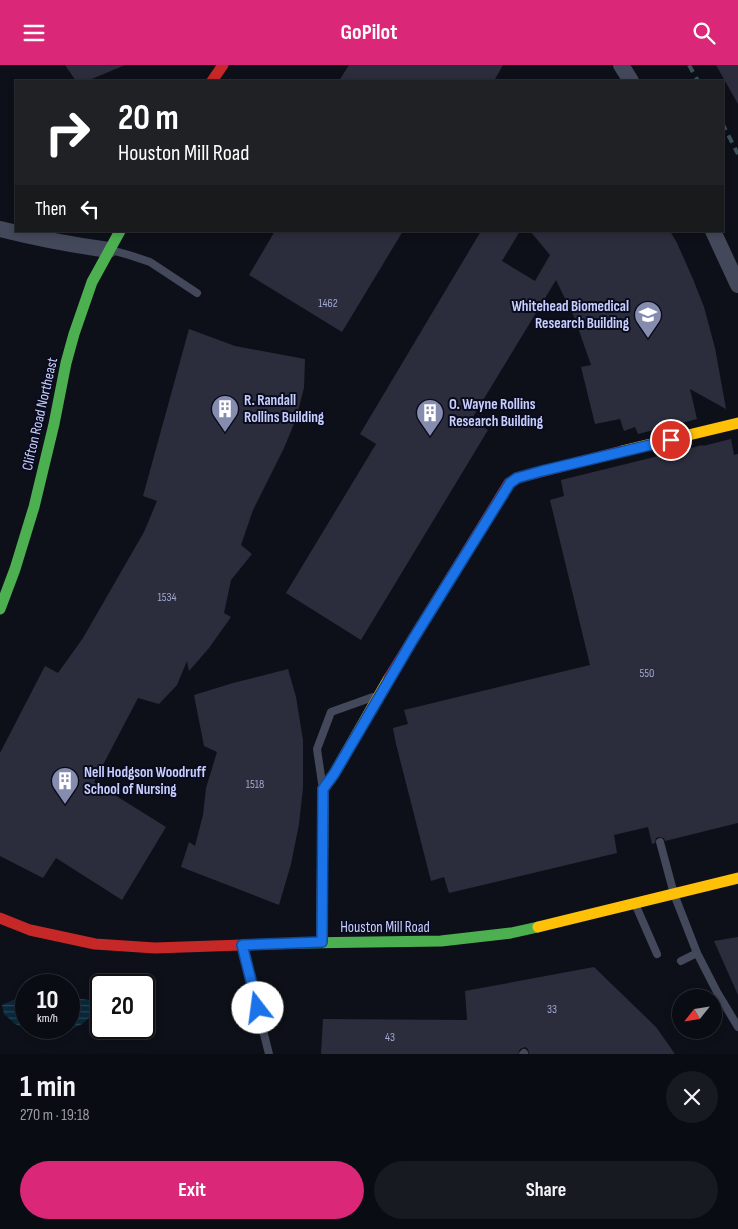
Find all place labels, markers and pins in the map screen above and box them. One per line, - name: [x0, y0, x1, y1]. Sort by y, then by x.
- place label: Whitehead Biomedical Research Building: [511, 297, 630, 333]
- school or university icon: Whitehead Biomedical Research Building: [633, 300, 663, 339]
- place label: R. Randall Rollins Building: [244, 391, 325, 427]
- building icon: R. Randall Rollins Building: [210, 394, 240, 433]
- place label: O. Wayne Rollins Research Building: [449, 395, 544, 431]
- building icon: O. Wayne Rollins Research Building: [415, 398, 445, 437]
- pin: [650, 419, 692, 461]
- place label: Nell Hodgson Woodruff School of Nursing: [84, 763, 206, 799]
- building icon: Nell Hodgson Woodruff School of Nursing: [50, 766, 80, 805]

